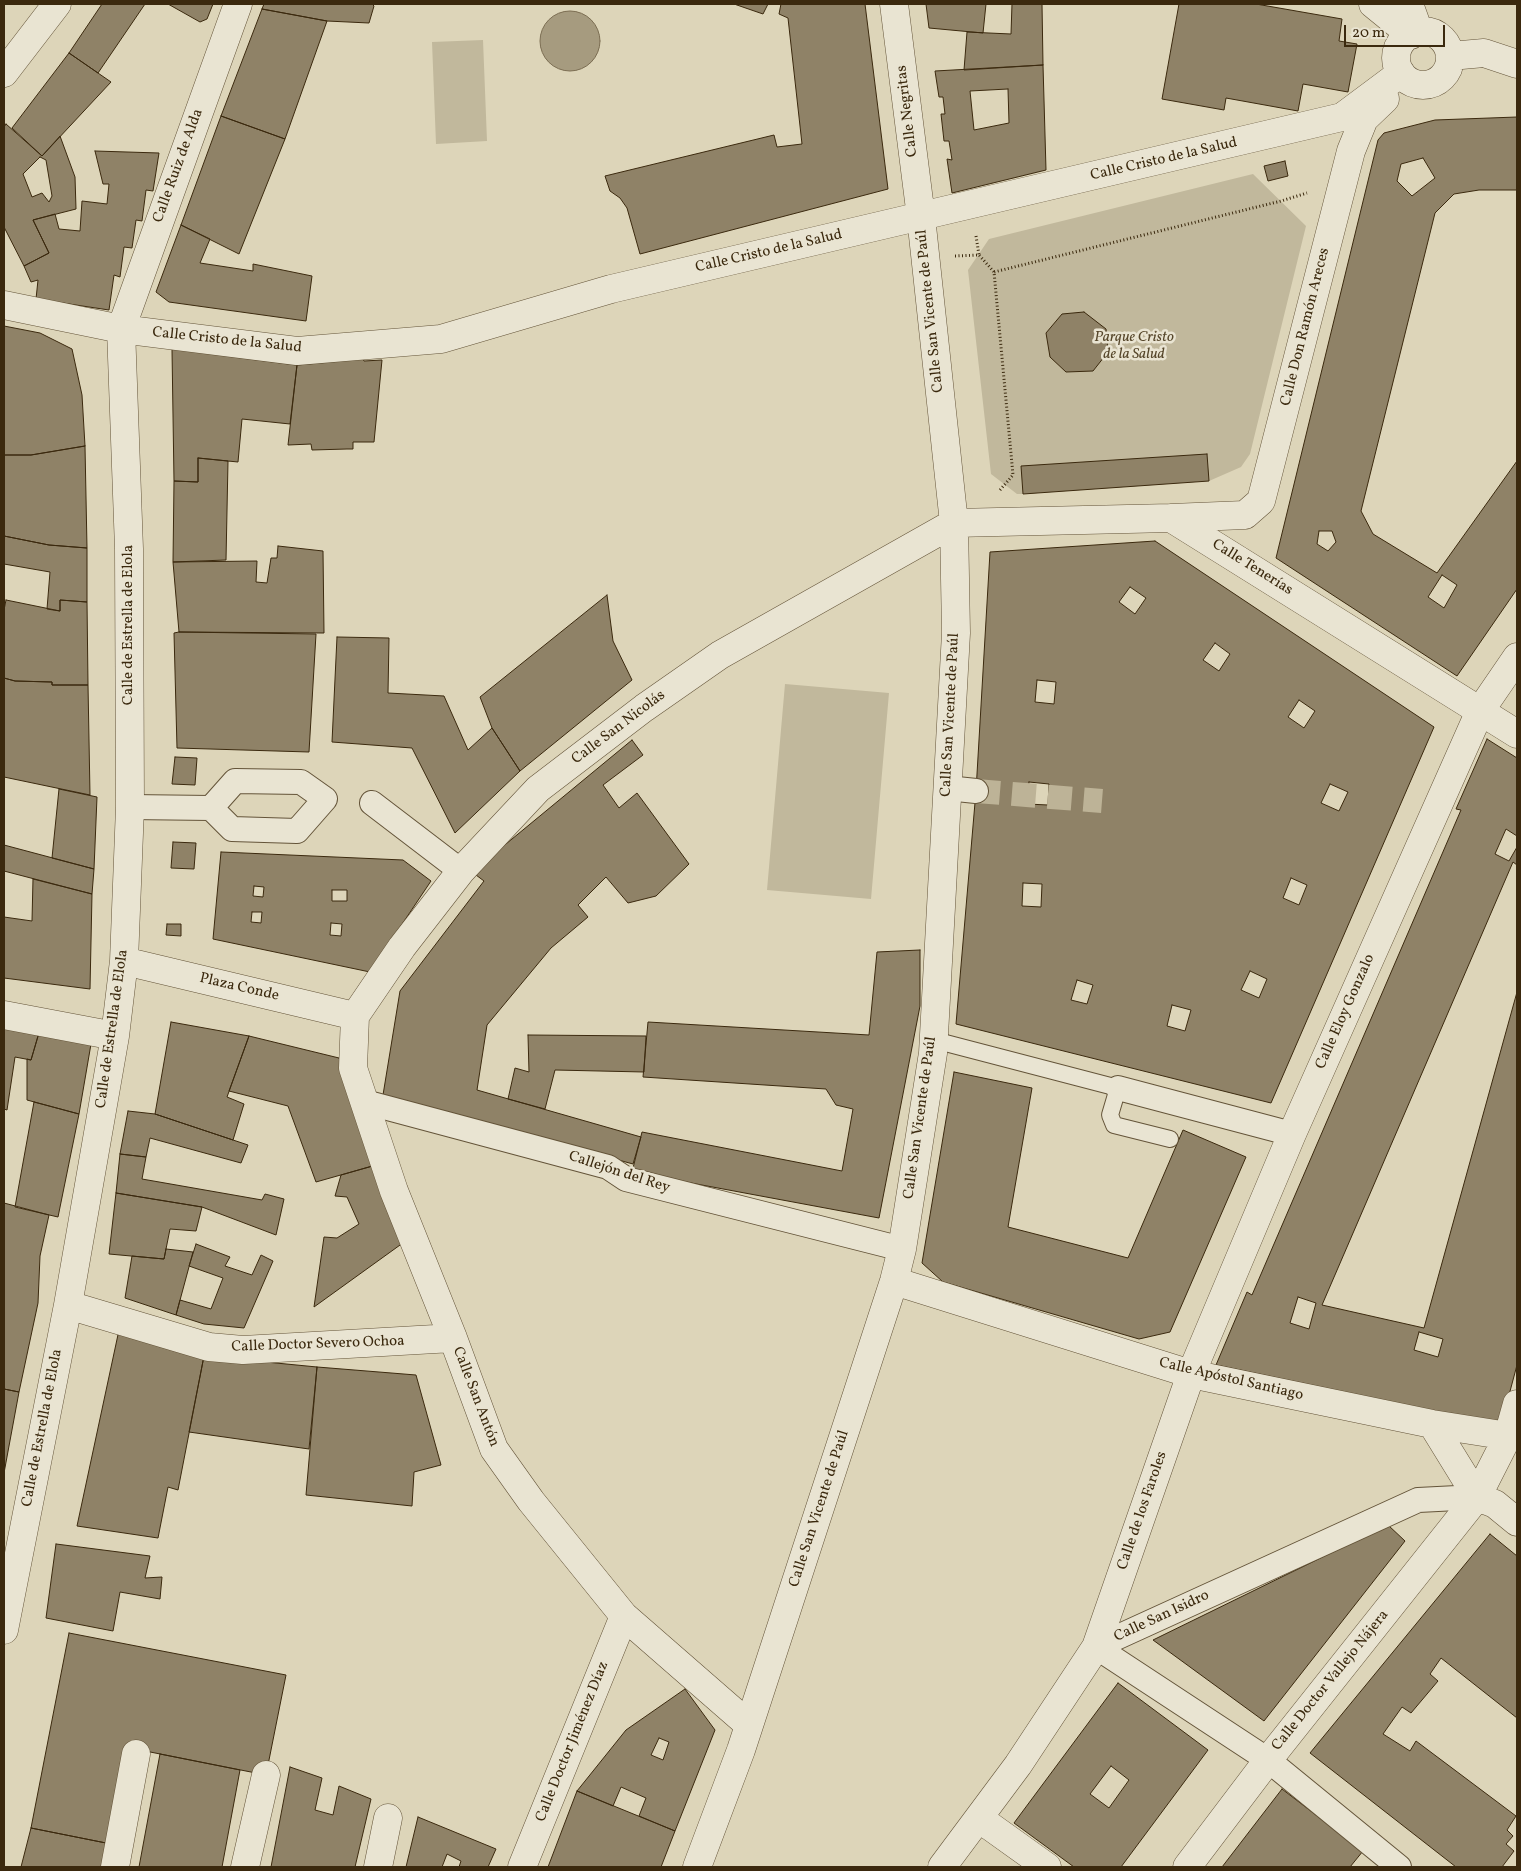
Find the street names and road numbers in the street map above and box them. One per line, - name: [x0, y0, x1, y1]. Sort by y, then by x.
- street label: Calle Negritas: [893, 64, 923, 158]
- street label: Calle Ruiz de Alda: [150, 107, 208, 225]
- street label: Calle Cristo de la Salud: [1089, 134, 1239, 186]
- street label: Calle Cristo de la Salud: [694, 226, 844, 278]
- street label: Calle San Vicente de Paúl: [913, 229, 949, 393]
- street label: Calle Don Ramón Areces: [1278, 246, 1334, 408]
- street label: Calle Cristo de la Salud: [151, 324, 303, 358]
- street label: Calle Tenerías: [1208, 536, 1296, 600]
- street label: Calle de Estrella de Elola: [120, 545, 138, 705]
- street label: Calle San Vicente de Paúl: [938, 633, 964, 797]
- street label: Calle San Nicolás: [569, 687, 669, 769]
- street label: Calle de Estrella de Elola: [93, 948, 133, 1110]
- street label: Calle Eloy Gonzalo: [1313, 952, 1379, 1072]
- street label: Plaza Conde: [198, 970, 280, 1006]
- street label: Calle San Vicente de Paúl: [901, 1036, 941, 1200]
- street label: Callejón del Rey: [566, 1148, 672, 1198]
- street label: Calle Doctor Severo Ochoa: [231, 1333, 405, 1357]
- street label: Calle San Antón: [448, 1344, 502, 1450]
- street label: Calle de Estrella de Elola: [19, 1348, 67, 1508]
- street label: Calle Apóstol Santiago: [1157, 1355, 1305, 1405]
- street label: Calle San Vicente de Paúl: [786, 1428, 854, 1590]
- street label: Calle de los Faroles: [1114, 1449, 1172, 1573]
- street label: Calle San Isidro: [1112, 1587, 1212, 1647]
- street label: Calle Doctor Vallejo Nájera: [1269, 1607, 1393, 1755]
- street label: Calle Doctor Jiménez Díaz: [533, 1659, 613, 1825]

